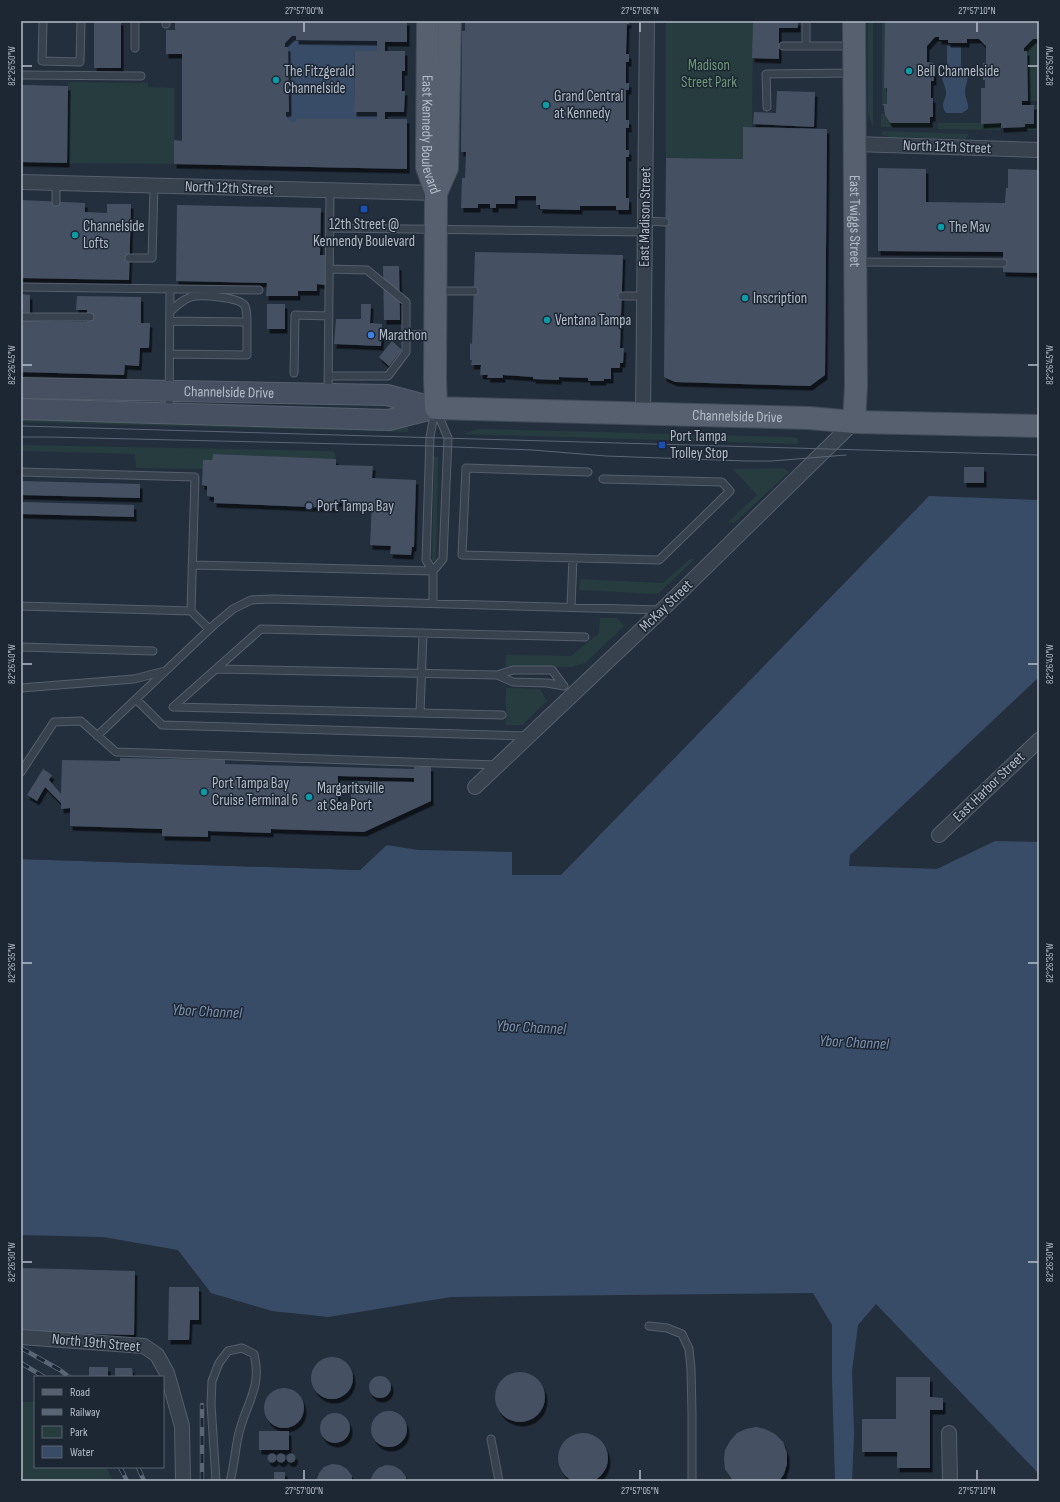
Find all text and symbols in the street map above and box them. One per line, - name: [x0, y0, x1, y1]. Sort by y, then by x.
- text: 27°57'00"N: [285, 5, 323, 17]
- text: 27°57'05"N: [621, 5, 659, 17]
- text: 27°57'10"N: [958, 5, 996, 17]
- text: 82°26'50"W: [6, 46, 18, 86]
- text: 82°26'50"W: [1044, 46, 1056, 86]
- park label: Madison Street Park: [681, 56, 737, 92]
- place label: The Fitzgerald Channelside: [284, 62, 354, 98]
- place label: Bell Channelside: [917, 62, 999, 81]
- marker: Bell Channelside: [904, 66, 914, 76]
- marker: The Fitzgerald Channelside: [271, 75, 281, 85]
- street label: East Kennedy Boulevard: [417, 75, 445, 196]
- place label: Grand Central at Kennedy: [554, 87, 623, 123]
- marker: Grand Central at Kennedy: [541, 100, 551, 110]
- street label: North 12th Street: [903, 136, 992, 158]
- street label: East Madison Street: [635, 166, 655, 267]
- street label: East Twiggs Street: [845, 175, 865, 268]
- street label: North 12th Street: [185, 177, 274, 199]
- marker: 12th Street @ Kennendy Boulevard: [359, 204, 369, 214]
- place label: 12th Street @ Kennendy Boulevard: [313, 215, 415, 251]
- place label: Channelside Lofts: [83, 217, 145, 253]
- place label: The Mav: [949, 218, 990, 237]
- marker: The Mav: [936, 222, 946, 232]
- marker: Channelside Lofts: [70, 230, 80, 240]
- place label: Inscription: [753, 289, 807, 308]
- marker: Inscription: [740, 293, 750, 303]
- place label: Ventana Tampa: [555, 311, 631, 330]
- marker: Ventana Tampa: [542, 315, 552, 325]
- place label: Marathon: [379, 326, 427, 345]
- marker: Marathon: [366, 330, 376, 340]
- text: 82°26'45"W: [6, 345, 18, 385]
- text: 82°26'45"W: [1044, 345, 1056, 385]
- street label: Channelside Drive: [184, 382, 274, 402]
- street label: Channelside Drive: [692, 405, 783, 427]
- place label: Port Tampa Trolley Stop: [670, 427, 728, 463]
- marker: Port Tampa Trolley Stop: [657, 440, 667, 450]
- place label: Port Tampa Bay: [317, 497, 394, 516]
- marker: Port Tampa Bay: [304, 501, 314, 511]
- street label: McKay Street: [635, 576, 697, 636]
- text: 82°26'40"W: [6, 644, 18, 684]
- text: 82°26'40"W: [1044, 644, 1056, 684]
- street label: East Harbor Street: [949, 748, 1029, 826]
- place label: Port Tampa Bay Cruise Terminal 6: [212, 774, 298, 810]
- place label: Margaritsville at Sea Port: [317, 779, 384, 815]
- marker: Port Tampa Bay Cruise Terminal 6: [199, 787, 209, 797]
- marker: Margaritsville at Sea Port: [304, 792, 314, 802]
- text: 82°26'35"W: [6, 943, 18, 983]
- text: 82°26'35"W: [1044, 943, 1056, 983]
- water label: Ybor Channel: [172, 1001, 243, 1023]
- water label: Ybor Channel: [496, 1017, 567, 1039]
- water label: Ybor Channel: [819, 1032, 890, 1054]
- text: 82°26'30"W: [6, 1242, 18, 1282]
- text: 82°26'30"W: [1044, 1242, 1056, 1282]
- street label: North 19th Street: [51, 1330, 141, 1356]
- legend: [34, 1376, 164, 1468]
- text: Road: [70, 1385, 90, 1400]
- text: Railway: [70, 1405, 101, 1420]
- text: Park: [70, 1425, 88, 1440]
- text: Water: [70, 1445, 94, 1460]
- text: 27°57'00"N: [285, 1485, 323, 1497]
- text: 27°57'05"N: [621, 1485, 659, 1497]
- text: 27°57'10"N: [958, 1485, 996, 1497]

